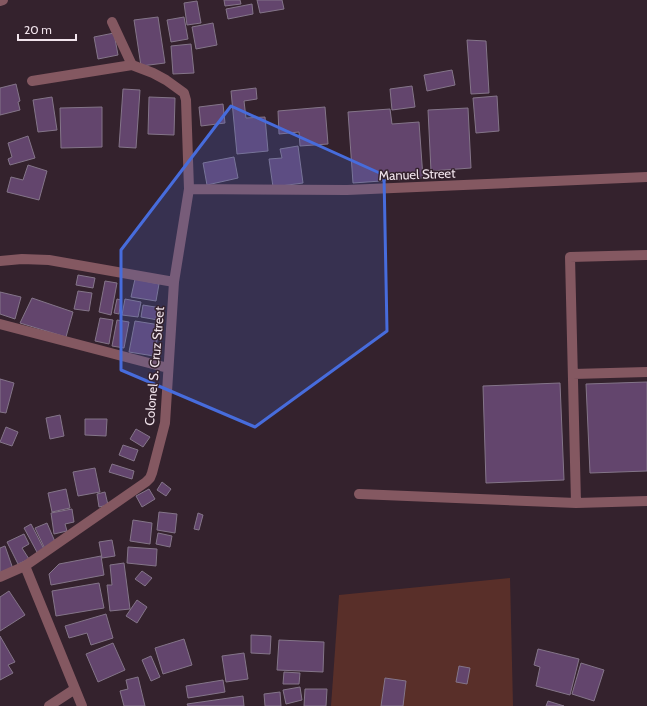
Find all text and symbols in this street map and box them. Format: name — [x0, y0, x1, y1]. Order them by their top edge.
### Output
scale bar — [18, 16, 76, 42]
text: 20 m — [24, 22, 52, 37]
street label: Manuel Street — [378, 165, 456, 183]
street label: Colonel S. Cruz Street — [141, 305, 167, 426]

